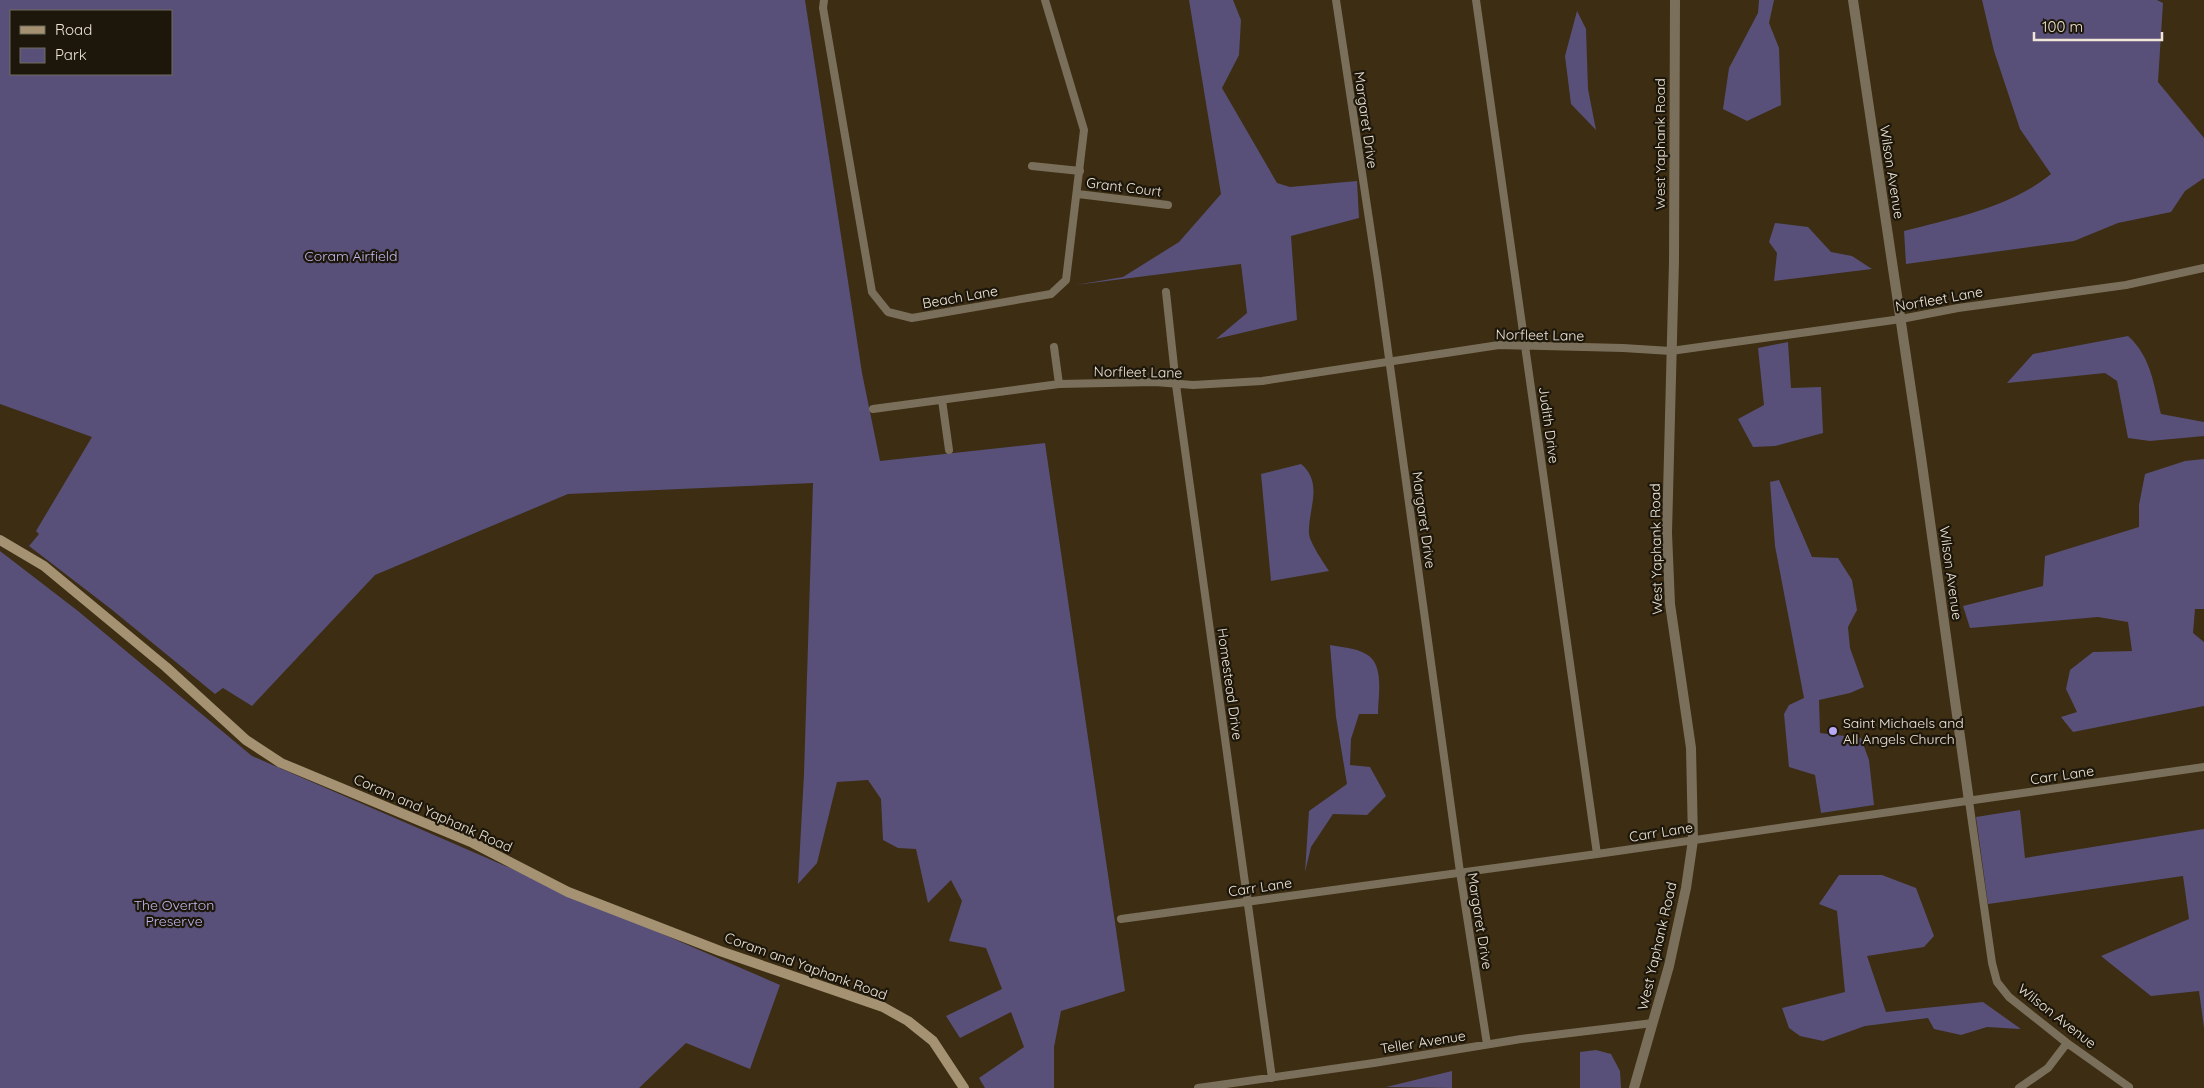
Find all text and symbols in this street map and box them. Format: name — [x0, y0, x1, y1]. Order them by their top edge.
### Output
legend — [10, 10, 172, 75]
scale bar — [2034, 10, 2162, 42]
text: 100 m — [2042, 17, 2083, 36]
text: Road — [55, 20, 92, 39]
text: Park — [55, 45, 87, 64]
street label: Margaret Drive — [1350, 70, 1382, 170]
street label: West Yaphank Road — [1651, 78, 1669, 210]
street label: Wilson Avenue — [1876, 124, 1908, 220]
street label: Grant Court — [1085, 173, 1163, 201]
park label: Coram Airfield — [305, 247, 397, 265]
street label: Beach Lane — [921, 281, 999, 313]
street label: Norfleet Lane — [1894, 282, 1984, 316]
street label: Norfleet Lane — [1496, 325, 1585, 345]
street label: Norfleet Lane — [1094, 362, 1183, 382]
street label: Judith Drive — [1535, 385, 1563, 465]
street label: Margaret Drive — [1408, 470, 1440, 570]
street label: West Yaphank Road — [1646, 483, 1666, 615]
street label: Wilson Avenue — [1936, 525, 1967, 621]
street label: Homestead Drive — [1213, 627, 1247, 741]
place label: Saint Michaels and All Angels Church — [1843, 714, 1964, 748]
marker: Saint Michaels and All Angels Church — [1827, 725, 1839, 737]
street label: Carr Lane — [2029, 762, 2095, 788]
street label: Coram and Yaphank Road — [351, 770, 515, 856]
street label: Carr Lane — [1628, 818, 1694, 846]
street label: Margaret Drive — [1463, 871, 1497, 971]
street label: Carr Lane — [1227, 874, 1293, 900]
street label: West Yaphank Road — [1633, 880, 1681, 1012]
park label: The Overton Preserve — [134, 896, 214, 930]
street label: Coram and Yaphank Road — [722, 928, 890, 1004]
street label: Wilson Avenue — [2014, 980, 2100, 1052]
street label: Teller Avenue — [1379, 1026, 1467, 1058]

